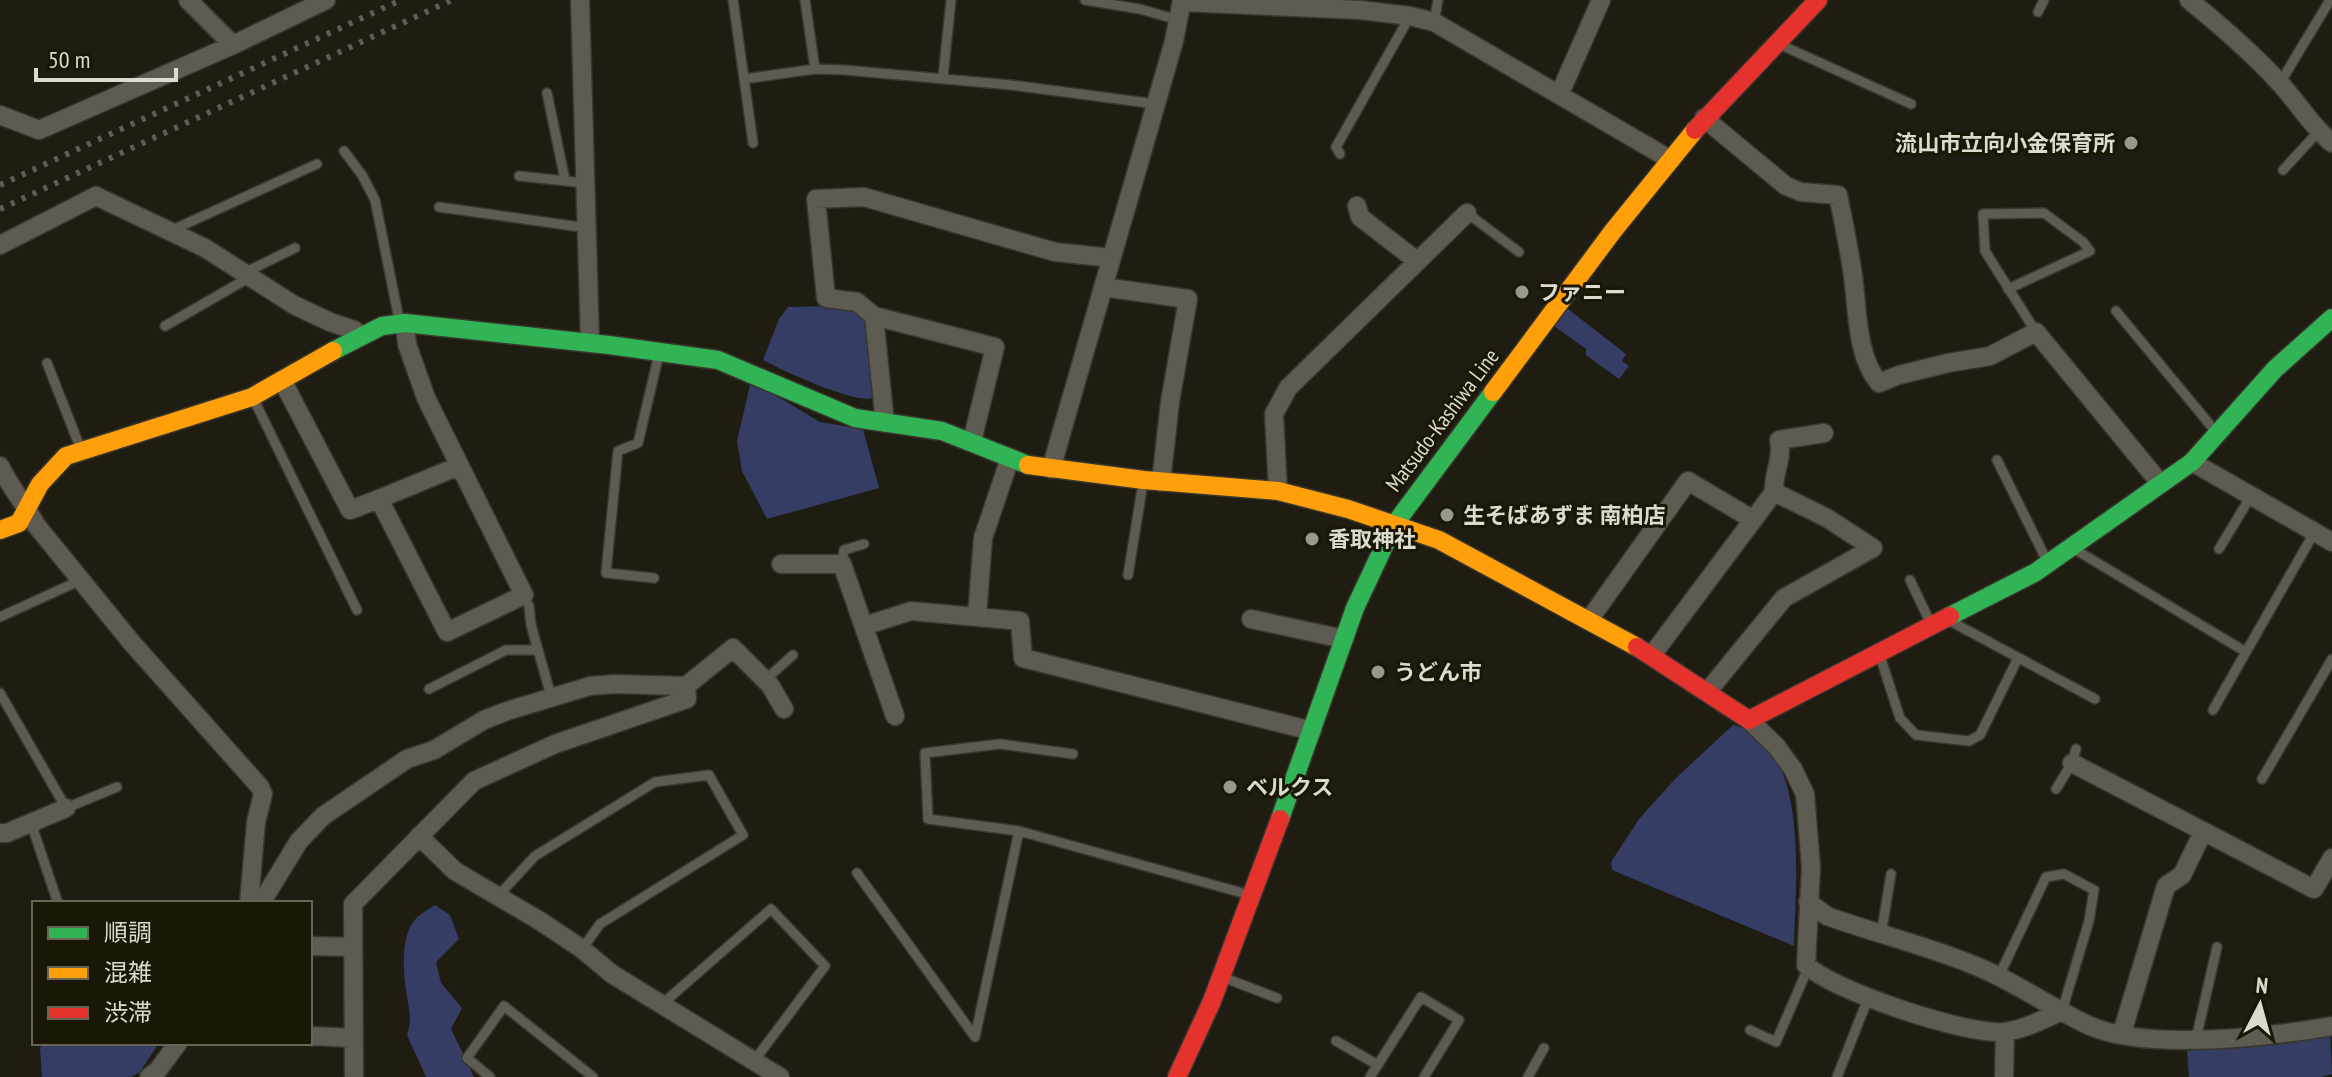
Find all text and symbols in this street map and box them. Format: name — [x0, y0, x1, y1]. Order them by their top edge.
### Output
scale bar — [36, 32, 176, 82]
text: 50 m — [48, 44, 90, 75]
place label: 流山市立向小金保育所 — [1895, 129, 2115, 157]
marker: 流山市立向小金保育所 — [2122, 134, 2140, 152]
place label: ファニー — [1538, 278, 1626, 306]
marker: ファニー — [1513, 283, 1531, 301]
street label: Matsudo-Kashiwa Line — [1379, 343, 1505, 497]
place label: 生そばあずま 南柏店 — [1463, 501, 1666, 529]
marker: 生そばあずま 南柏店 — [1438, 506, 1456, 524]
place label: 香取神社 — [1328, 525, 1416, 553]
marker: 香取神社 — [1303, 530, 1321, 548]
place label: うどん市 — [1394, 658, 1482, 686]
marker: うどん市 — [1369, 663, 1387, 681]
place label: ベルクス — [1246, 773, 1333, 801]
marker: ベルクス — [1221, 778, 1239, 796]
legend — [32, 901, 312, 1045]
text: 順調 — [104, 917, 152, 948]
text: 混雑 — [104, 957, 152, 988]
north arrow — [2220, 965, 2300, 1045]
text: N — [2255, 971, 2269, 1000]
text: 渋滞 — [104, 997, 152, 1028]

